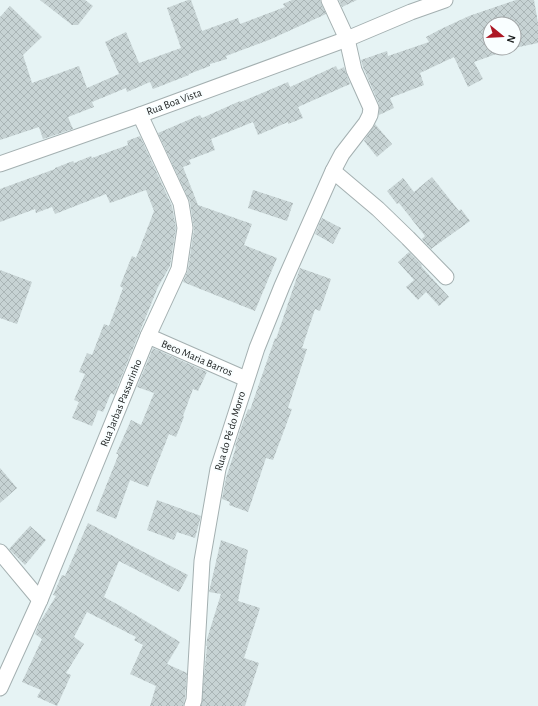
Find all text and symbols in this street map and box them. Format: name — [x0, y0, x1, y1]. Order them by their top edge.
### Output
north arrow — [482, 16, 522, 56]
text: N — [505, 34, 517, 44]
street label: Rua Boa Vista — [145, 87, 203, 117]
street label: Beco Maria Barros — [160, 338, 234, 378]
street label: Rua Jarbas Passarinho — [98, 358, 144, 448]
street label: Rua do Pé do Morro — [213, 390, 247, 472]

